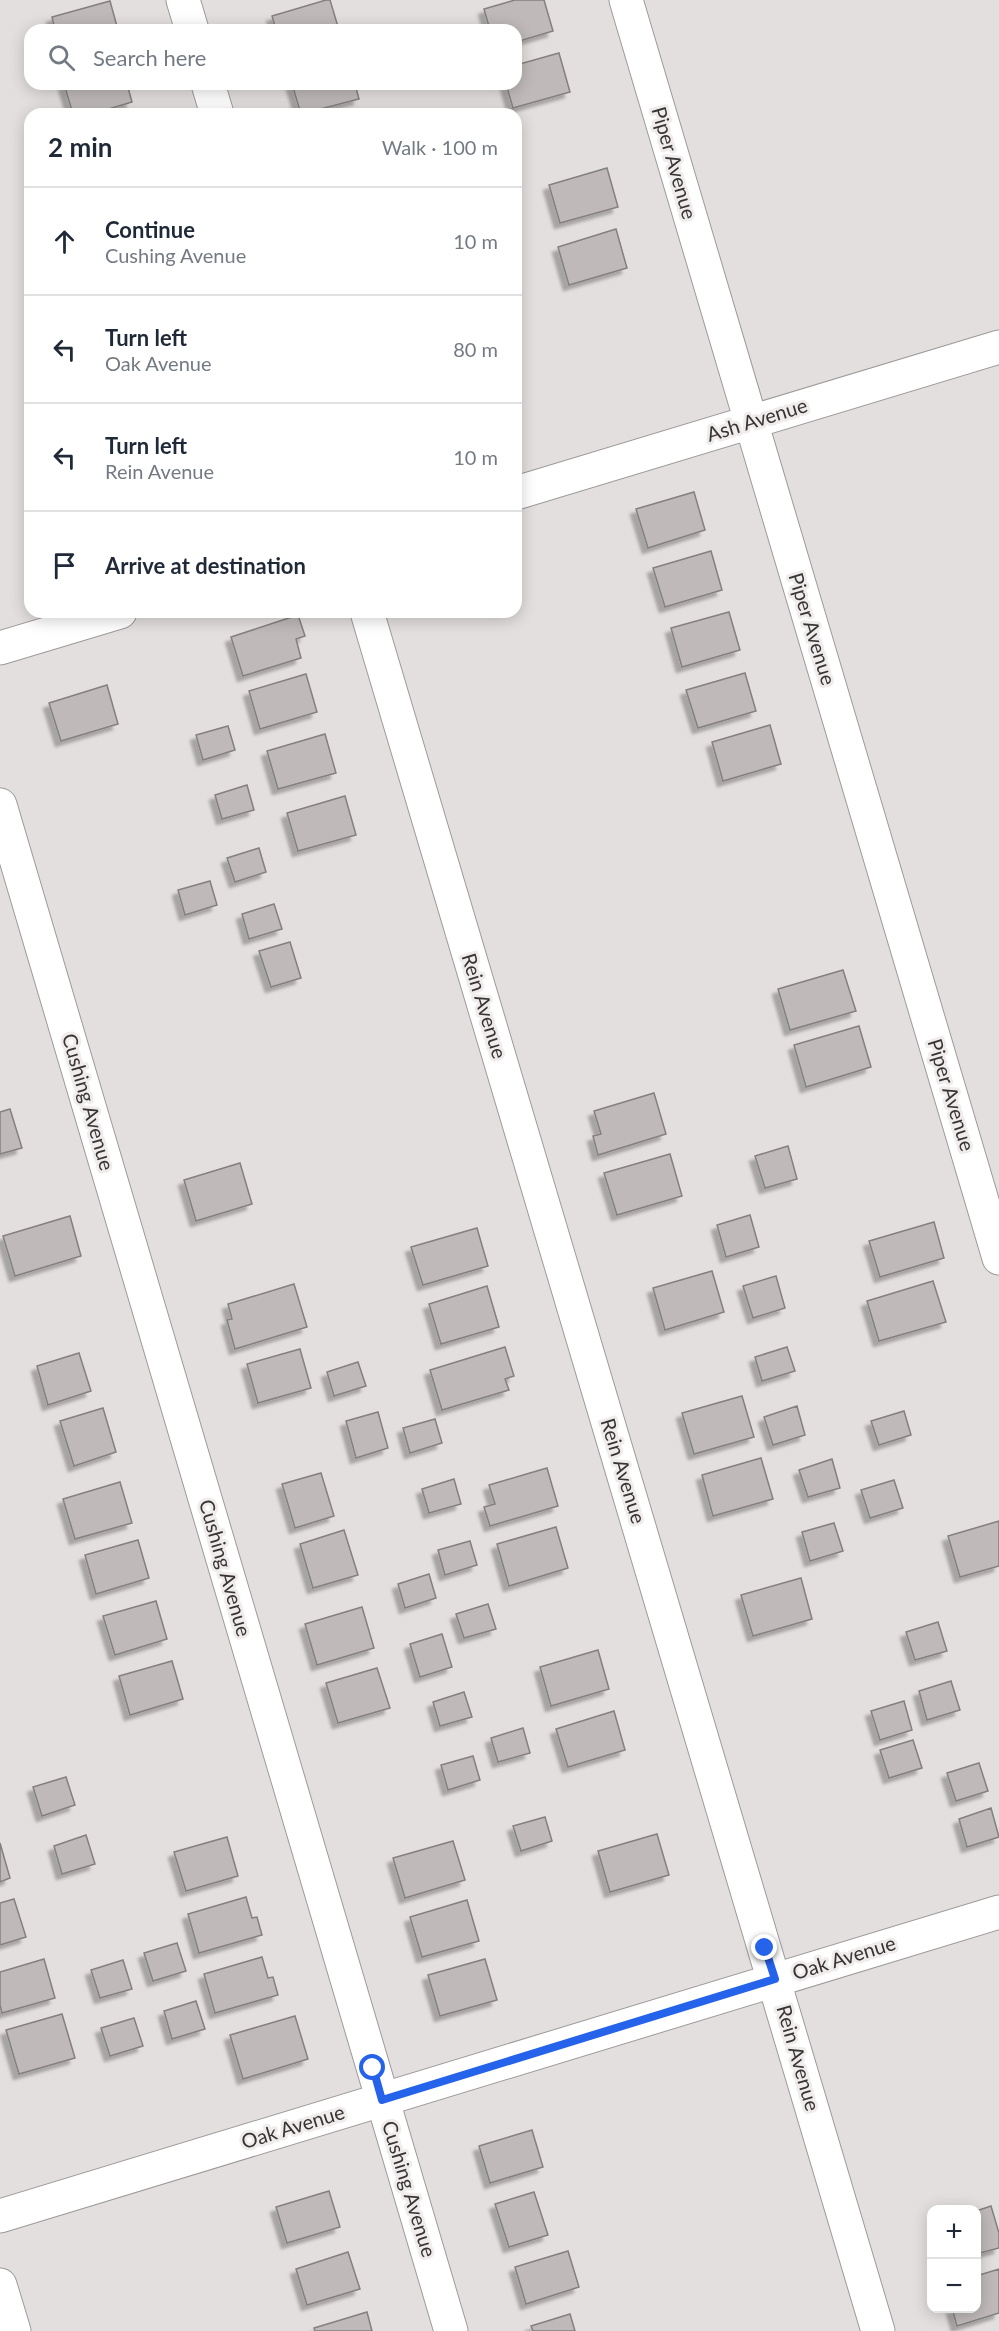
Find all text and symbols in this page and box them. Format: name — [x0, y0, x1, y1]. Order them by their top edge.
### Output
search box — [24, 24, 522, 90]
icon: search — [45, 41, 78, 74]
text: Search here — [93, 44, 206, 71]
street label: Piper Avenue — [647, 104, 702, 222]
text: 2 min — [48, 131, 112, 163]
text: Walk · 100 m — [382, 135, 498, 159]
text: Continue — [105, 216, 195, 243]
icon: ahead — [48, 225, 81, 258]
text: 10 m — [453, 229, 498, 253]
text: Cushing Avenue — [105, 243, 246, 267]
text: Turn left — [105, 324, 187, 351]
icon: left — [48, 333, 81, 366]
text: 80 m — [453, 337, 498, 361]
text: Oak Avenue — [105, 351, 212, 375]
street label: Ash Avenue — [703, 392, 810, 446]
text: Turn left — [105, 432, 187, 459]
icon: left — [48, 441, 81, 474]
text: 10 m — [453, 445, 498, 469]
text: Rein Avenue — [105, 459, 214, 483]
icon: arrive — [48, 549, 81, 582]
text: Arrive at destination — [105, 552, 306, 579]
street label: Piper Avenue — [785, 570, 841, 688]
street label: Rein Avenue — [458, 950, 512, 1061]
street label: Cushing Avenue — [58, 1031, 120, 1173]
street label: Piper Avenue — [924, 1036, 980, 1154]
street label: Rein Avenue — [597, 1415, 651, 1526]
street label: Cushing Avenue — [195, 1497, 257, 1639]
street label: Oak Avenue — [789, 1930, 898, 1984]
route end — [751, 1934, 777, 1960]
street label: Rein Avenue — [772, 2002, 826, 2113]
route start — [359, 2054, 385, 2080]
street label: Oak Avenue — [238, 2099, 347, 2153]
street label: Cushing Avenue — [378, 2118, 442, 2260]
map controls — [927, 2205, 981, 2313]
button: + — [927, 2205, 981, 2259]
button: − — [927, 2259, 981, 2313]

